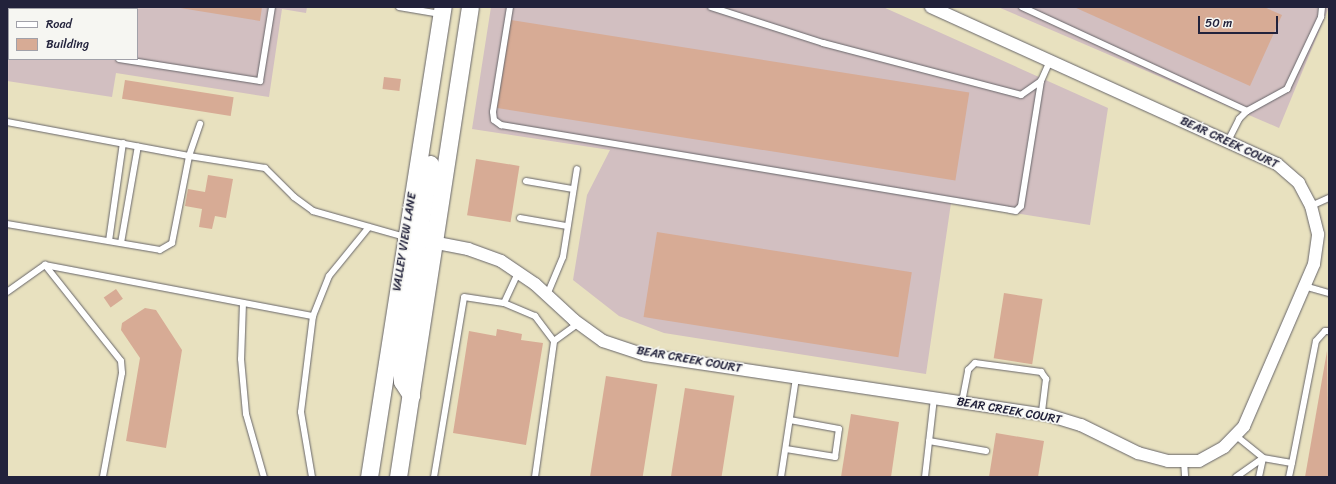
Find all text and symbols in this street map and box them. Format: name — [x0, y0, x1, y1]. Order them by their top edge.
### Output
legend — [8, 8, 138, 60]
scale bar — [1200, 8, 1280, 34]
text: 50 m — [1205, 12, 1232, 34]
text: Road — [46, 13, 72, 35]
text: Building — [46, 33, 89, 55]
street label: BEAR CREEK COURT — [1178, 114, 1280, 172]
street label: VALLEY VIEW LANE — [390, 191, 420, 293]
street label: BEAR CREEK COURT — [635, 344, 743, 376]
street label: BEAR CREEK COURT — [955, 395, 1063, 427]

